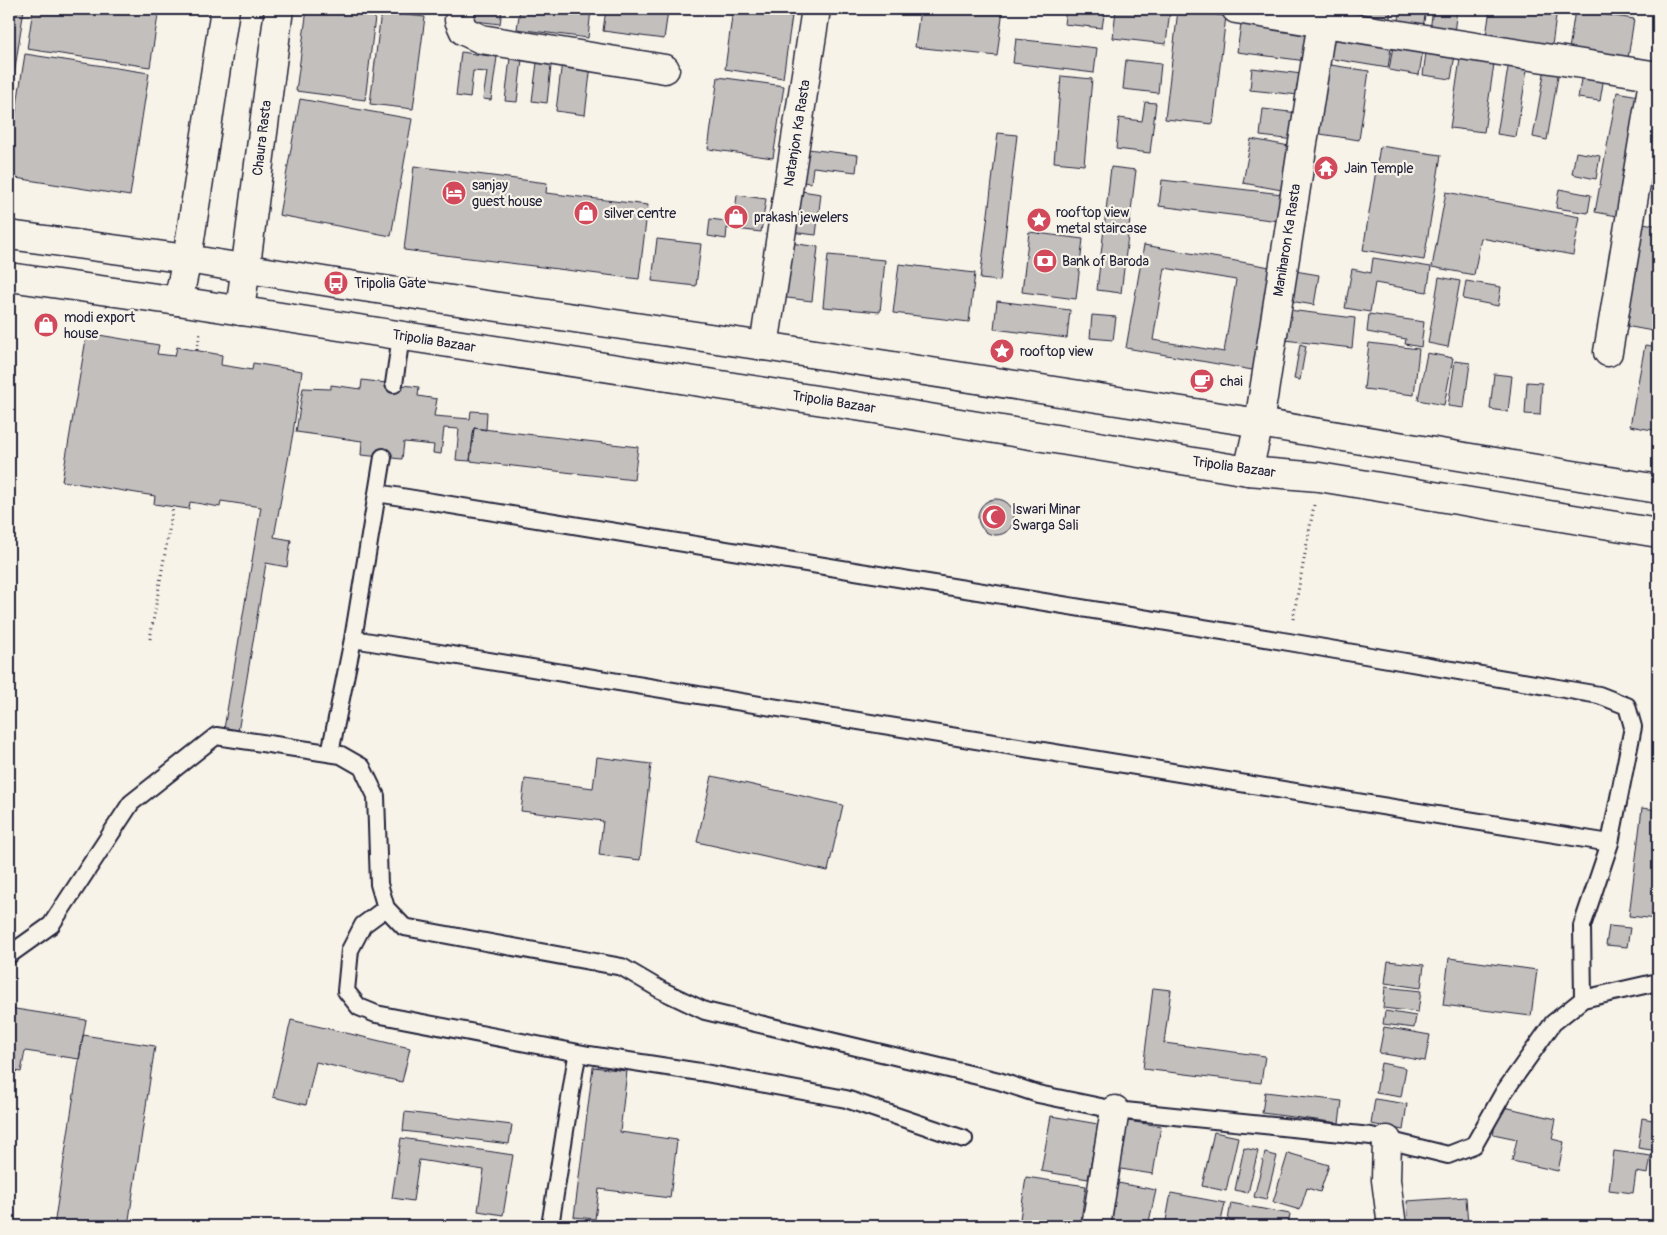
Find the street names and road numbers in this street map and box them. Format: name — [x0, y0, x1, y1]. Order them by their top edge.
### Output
street label: Natanjon Ka Rasta — [780, 78, 814, 188]
street label: Chaura Rasta — [249, 99, 275, 177]
street label: Maniharon Ka Rasta — [1270, 182, 1304, 298]
street label: Tripolia Bazaar — [391, 326, 477, 356]
street label: Tripolia Bazaar — [791, 387, 877, 417]
street label: Tripolia Bazaar — [1191, 453, 1277, 481]

